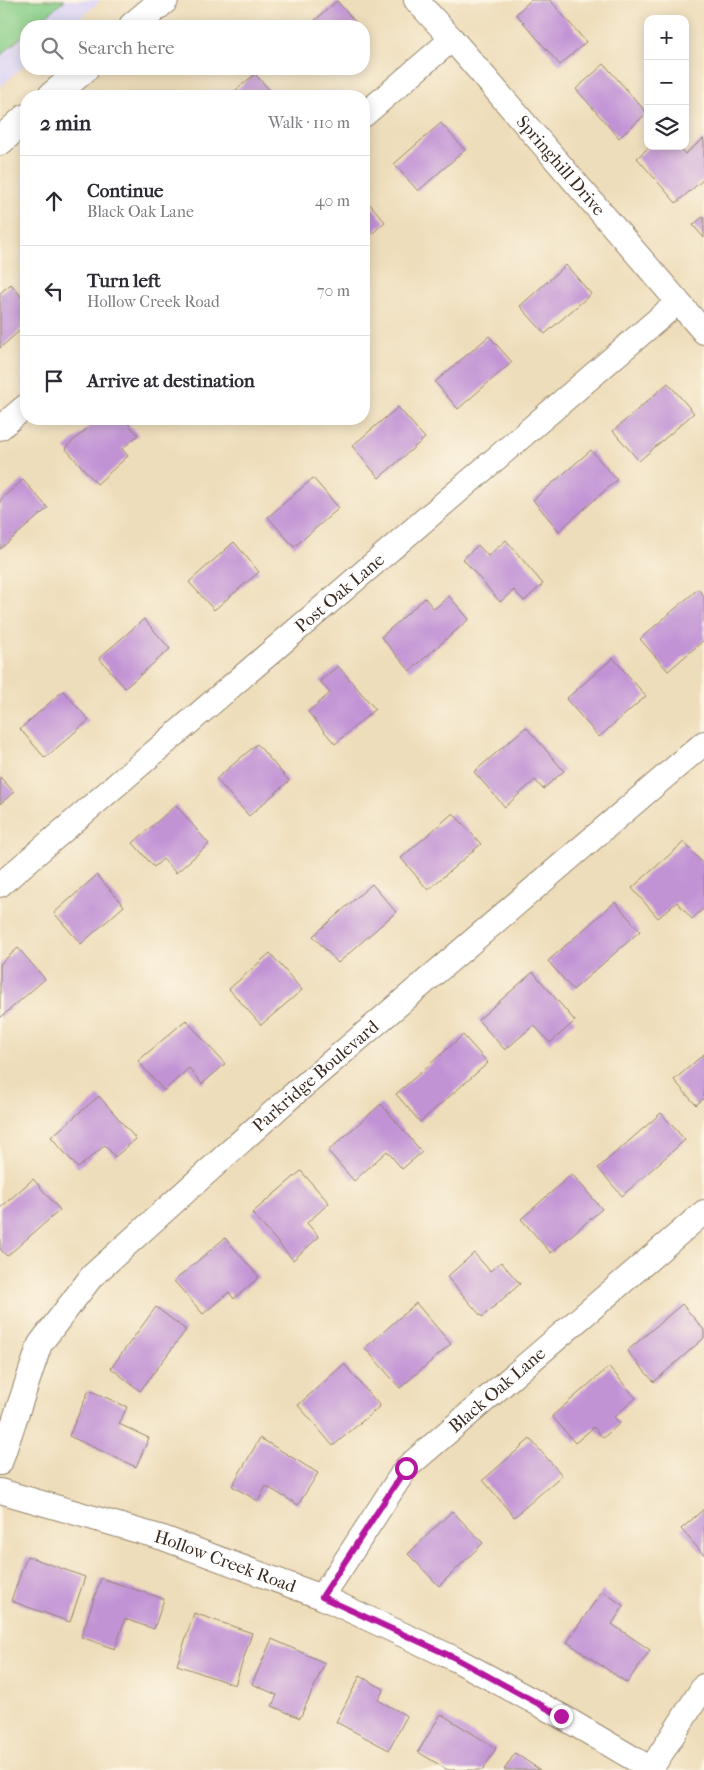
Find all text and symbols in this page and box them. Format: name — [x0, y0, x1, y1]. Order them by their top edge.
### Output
map controls — [644, 15, 689, 150]
button: + — [644, 15, 689, 60]
search box — [20, 20, 370, 75]
icon: search — [38, 34, 66, 62]
text: Search here — [78, 37, 174, 59]
button: − — [644, 60, 689, 105]
button: layers — [644, 105, 689, 150]
text: 2 min — [40, 111, 91, 135]
street label: Springhill Drive — [512, 112, 609, 220]
text: Walk · 110 m — [268, 113, 350, 132]
text: Continue — [87, 180, 163, 202]
icon: ahead — [40, 187, 68, 215]
text: 40 m — [315, 191, 350, 210]
text: Black Oak Lane — [87, 202, 194, 221]
text: Turn left — [87, 270, 161, 292]
icon: left — [40, 277, 68, 305]
text: 70 m — [317, 281, 350, 300]
text: Hollow Creek Road — [87, 292, 220, 311]
icon: arrive — [40, 367, 68, 395]
text: Arrive at destination — [87, 370, 255, 392]
street label: Post Oak Lane — [291, 549, 389, 637]
street label: Parkridge Boulevard — [249, 1016, 383, 1137]
street label: Black Oak Lane — [445, 1343, 550, 1437]
route start — [395, 1457, 418, 1480]
street label: Hollow Creek Road — [152, 1526, 299, 1597]
route end — [550, 1705, 573, 1728]

